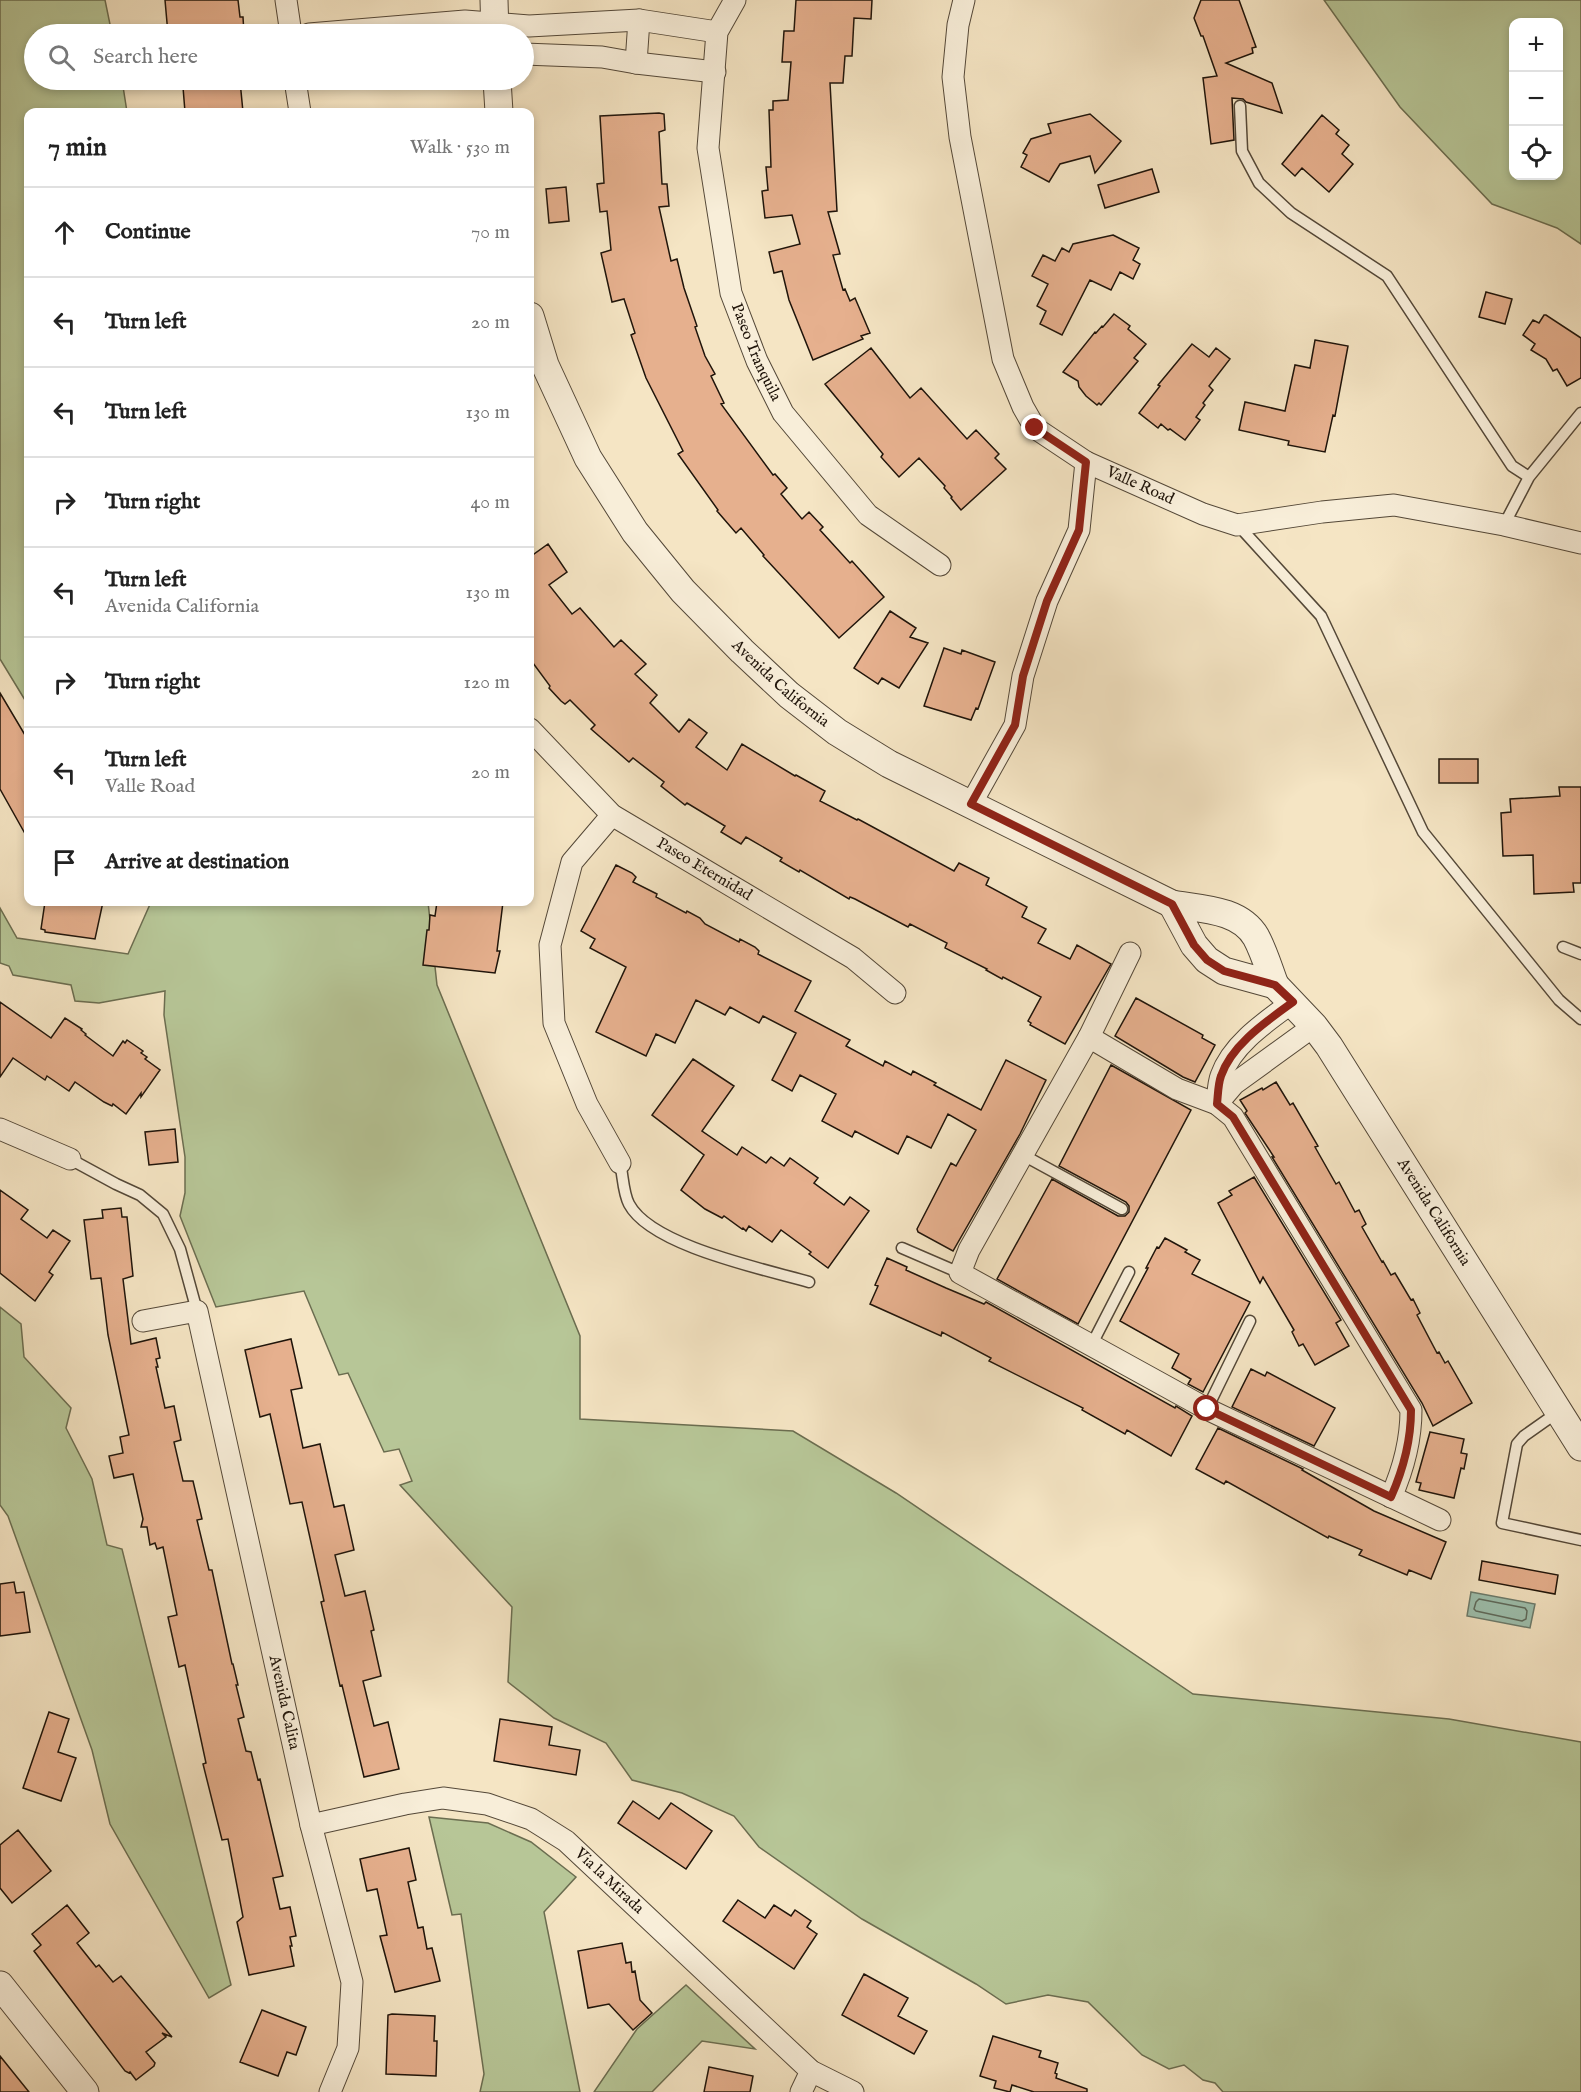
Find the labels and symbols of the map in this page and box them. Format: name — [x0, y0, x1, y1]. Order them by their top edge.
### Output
street label: Paseo Tranquila — [726, 300, 786, 405]
route end — [1021, 414, 1047, 440]
street label: Valle Road — [1102, 462, 1177, 510]
street label: Avenida California — [726, 635, 833, 732]
street label: Paseo Eternidad — [653, 834, 756, 906]
street label: Avenida California — [1392, 1154, 1475, 1270]
route start — [1193, 1395, 1219, 1421]
street label: Avenida Calita — [263, 1653, 304, 1752]
street label: Via la Mirada — [570, 1843, 648, 1919]

